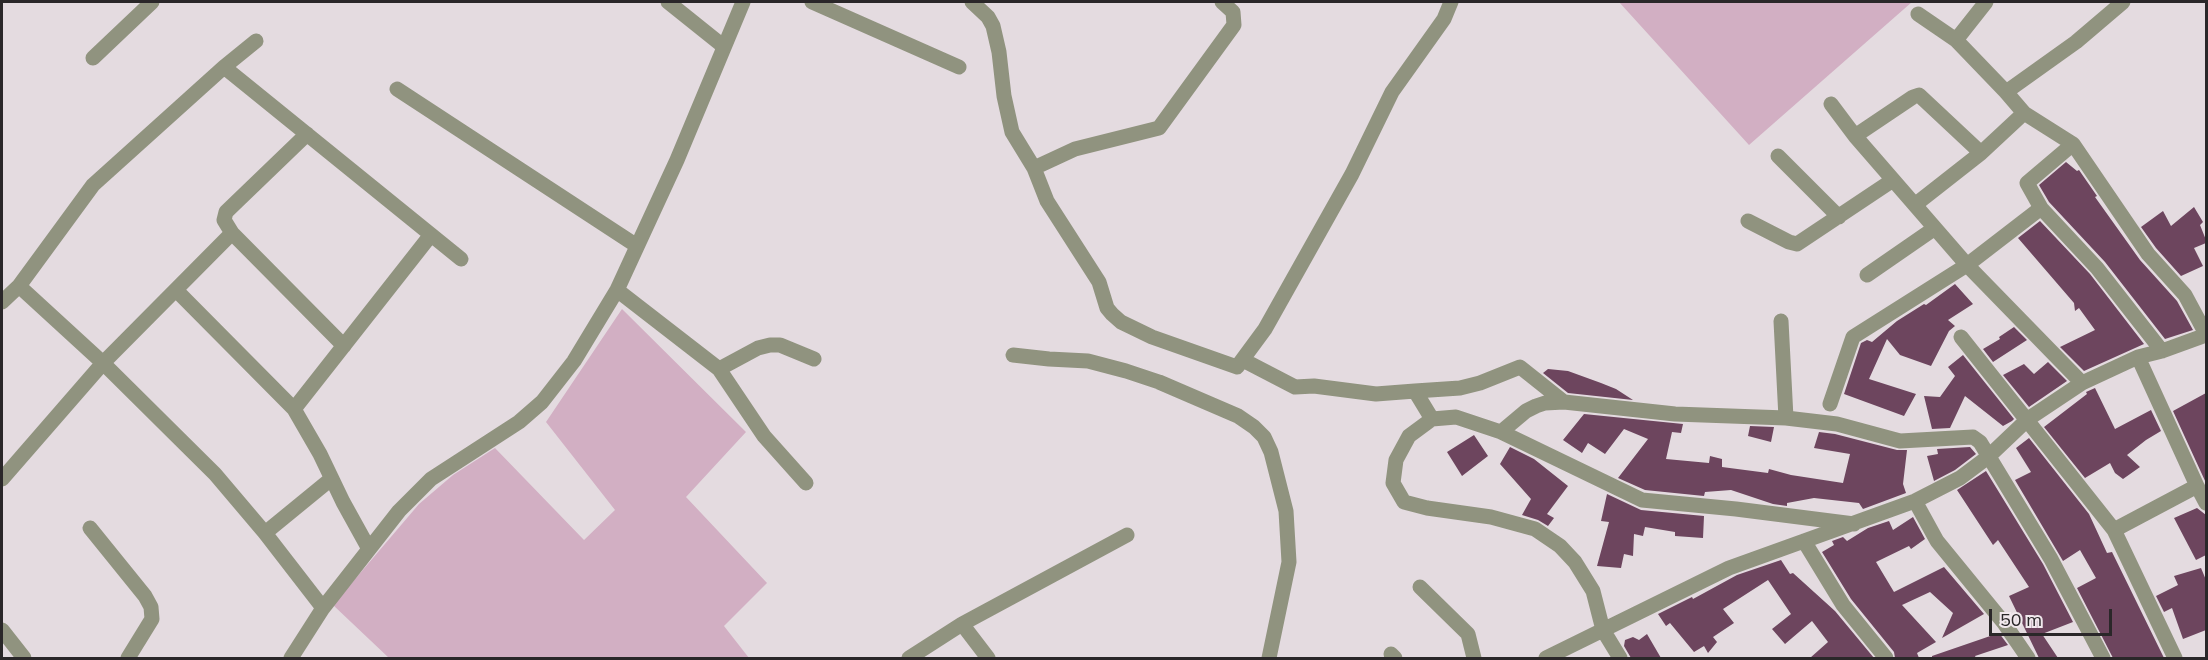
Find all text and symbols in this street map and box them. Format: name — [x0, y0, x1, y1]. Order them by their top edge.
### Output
scale bar — [1992, 597, 2115, 635]
text: 50 m — [2000, 608, 2042, 631]

